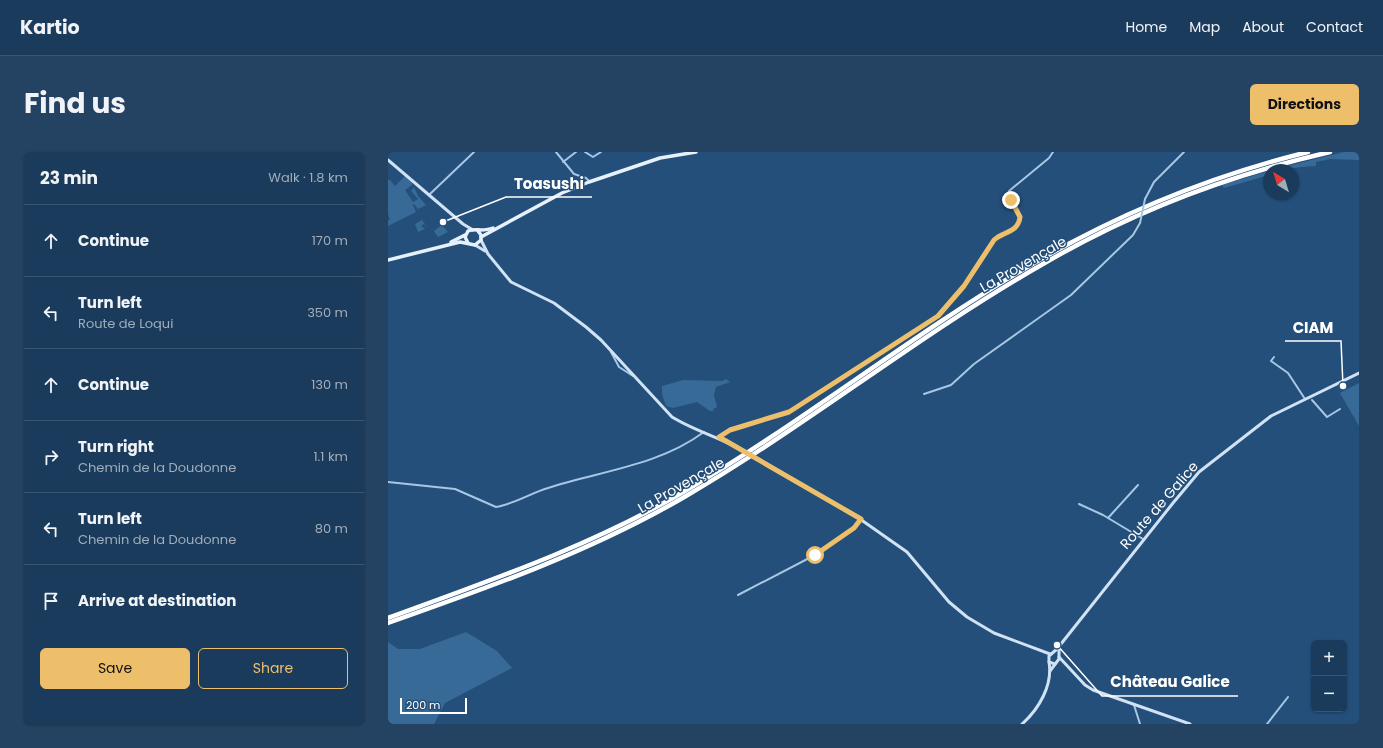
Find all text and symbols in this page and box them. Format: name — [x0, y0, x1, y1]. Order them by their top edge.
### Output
text: Kartio — [20, 14, 80, 41]
text: Home — [1125, 17, 1167, 37]
text: Map — [1189, 17, 1220, 37]
text: About — [1242, 17, 1284, 37]
text: Contact — [1306, 17, 1363, 37]
text: Find us — [24, 84, 126, 123]
button: Directions — [1250, 84, 1359, 125]
north arrow — [1263, 164, 1299, 200]
text: 23 min — [40, 166, 98, 190]
text: Walk · 1.8 km — [268, 168, 348, 187]
callout: Toasushi — [506, 170, 592, 197]
text: Toasushi — [514, 173, 584, 194]
route end — [1002, 191, 1020, 209]
icon: ahead — [40, 230, 62, 252]
text: Continue — [78, 230, 149, 251]
text: 170 m — [312, 231, 348, 250]
street label: La Provençale — [976, 231, 1070, 297]
text: Turn left — [78, 292, 142, 313]
icon: left — [40, 302, 62, 324]
text: 350 m — [307, 303, 348, 322]
text: Route de Loqui — [78, 314, 173, 333]
callout: CIAM — [1285, 314, 1341, 341]
text: CIAM — [1293, 317, 1333, 338]
icon: ahead — [40, 374, 62, 396]
text: Continue — [78, 374, 149, 395]
text: 130 m — [311, 375, 348, 394]
text: Turn right — [78, 436, 154, 457]
icon: right — [40, 446, 62, 468]
text: 1.1 km — [313, 447, 348, 466]
street label: La Provençale — [634, 452, 728, 518]
street label: Route de Galice — [1115, 457, 1203, 553]
text: Chemin de la Doudonne — [78, 458, 236, 477]
text: Turn left — [78, 508, 142, 529]
icon: left — [40, 518, 62, 540]
text: 80 m — [315, 519, 348, 538]
text: Chemin de la Doudonne — [78, 530, 236, 549]
route start — [806, 546, 824, 564]
icon: arrive — [40, 590, 62, 612]
text: Arrive at destination — [78, 590, 236, 611]
map controls — [1311, 640, 1347, 712]
button: + — [1311, 640, 1347, 676]
button: Save — [40, 648, 190, 689]
button: Share — [198, 648, 348, 689]
callout: Château Galice — [1102, 669, 1238, 696]
text: Château Galice — [1110, 671, 1230, 692]
button: − — [1311, 676, 1347, 712]
scale bar — [400, 696, 467, 715]
text: 200 m — [406, 697, 440, 713]

